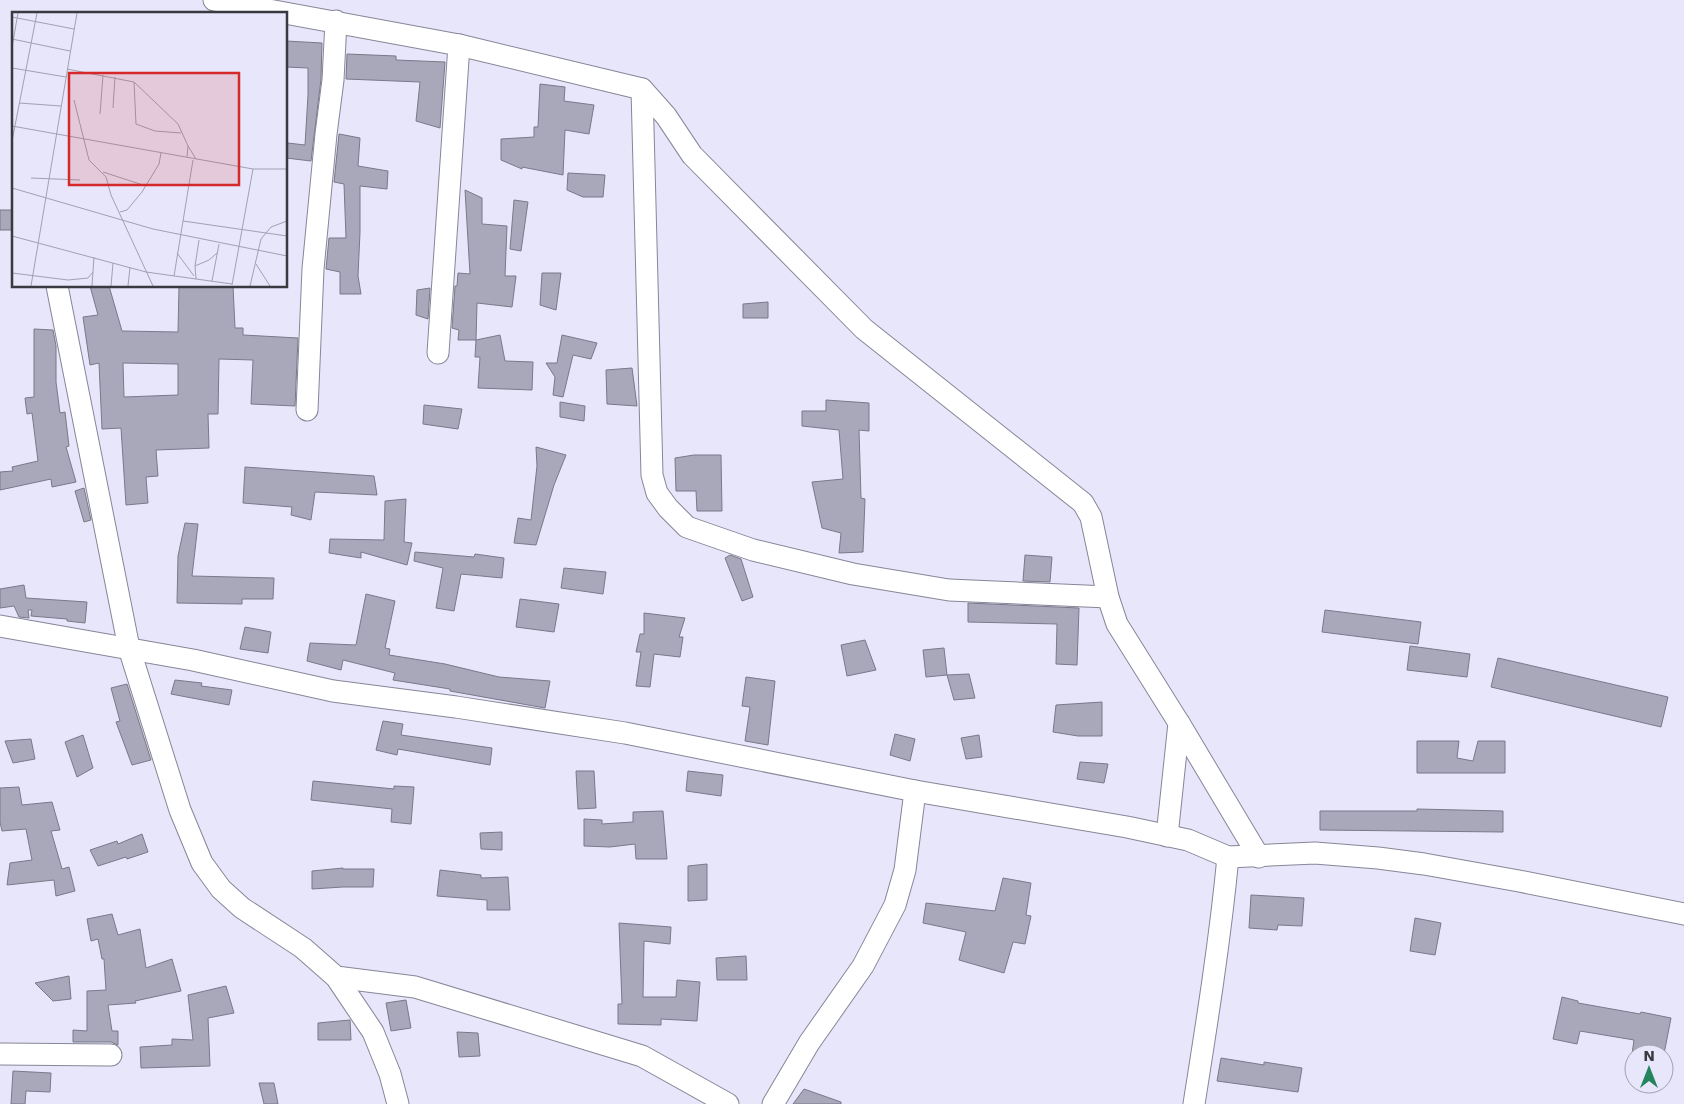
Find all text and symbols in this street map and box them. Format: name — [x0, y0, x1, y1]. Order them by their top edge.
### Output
inset map — [12, 12, 288, 288]
north arrow — [1624, 1044, 1674, 1094]
text: N — [1643, 1048, 1655, 1064]

